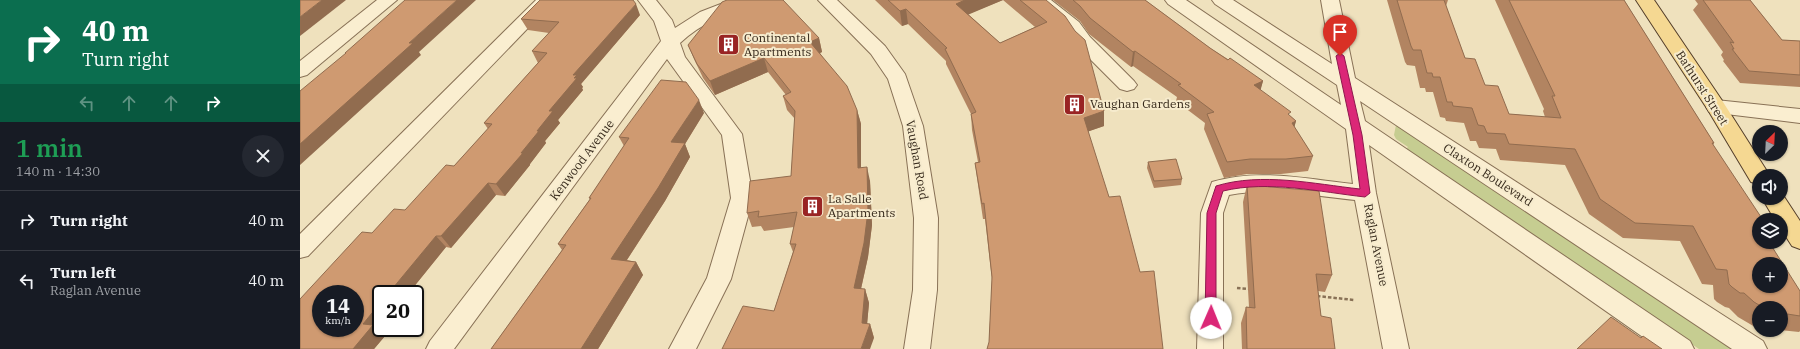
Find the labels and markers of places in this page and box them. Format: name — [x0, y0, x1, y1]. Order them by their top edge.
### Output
pin — [1323, 15, 1357, 56]
place label: Continental Apartments — [744, 30, 812, 59]
building icon: Continental Apartments — [715, 32, 741, 58]
building icon: Vaughan Gardens — [1062, 91, 1088, 117]
place label: Vaughan Gardens — [1090, 96, 1190, 111]
place label: La Salle Apartments — [828, 191, 896, 220]
building icon: La Salle Apartments — [800, 193, 826, 219]

